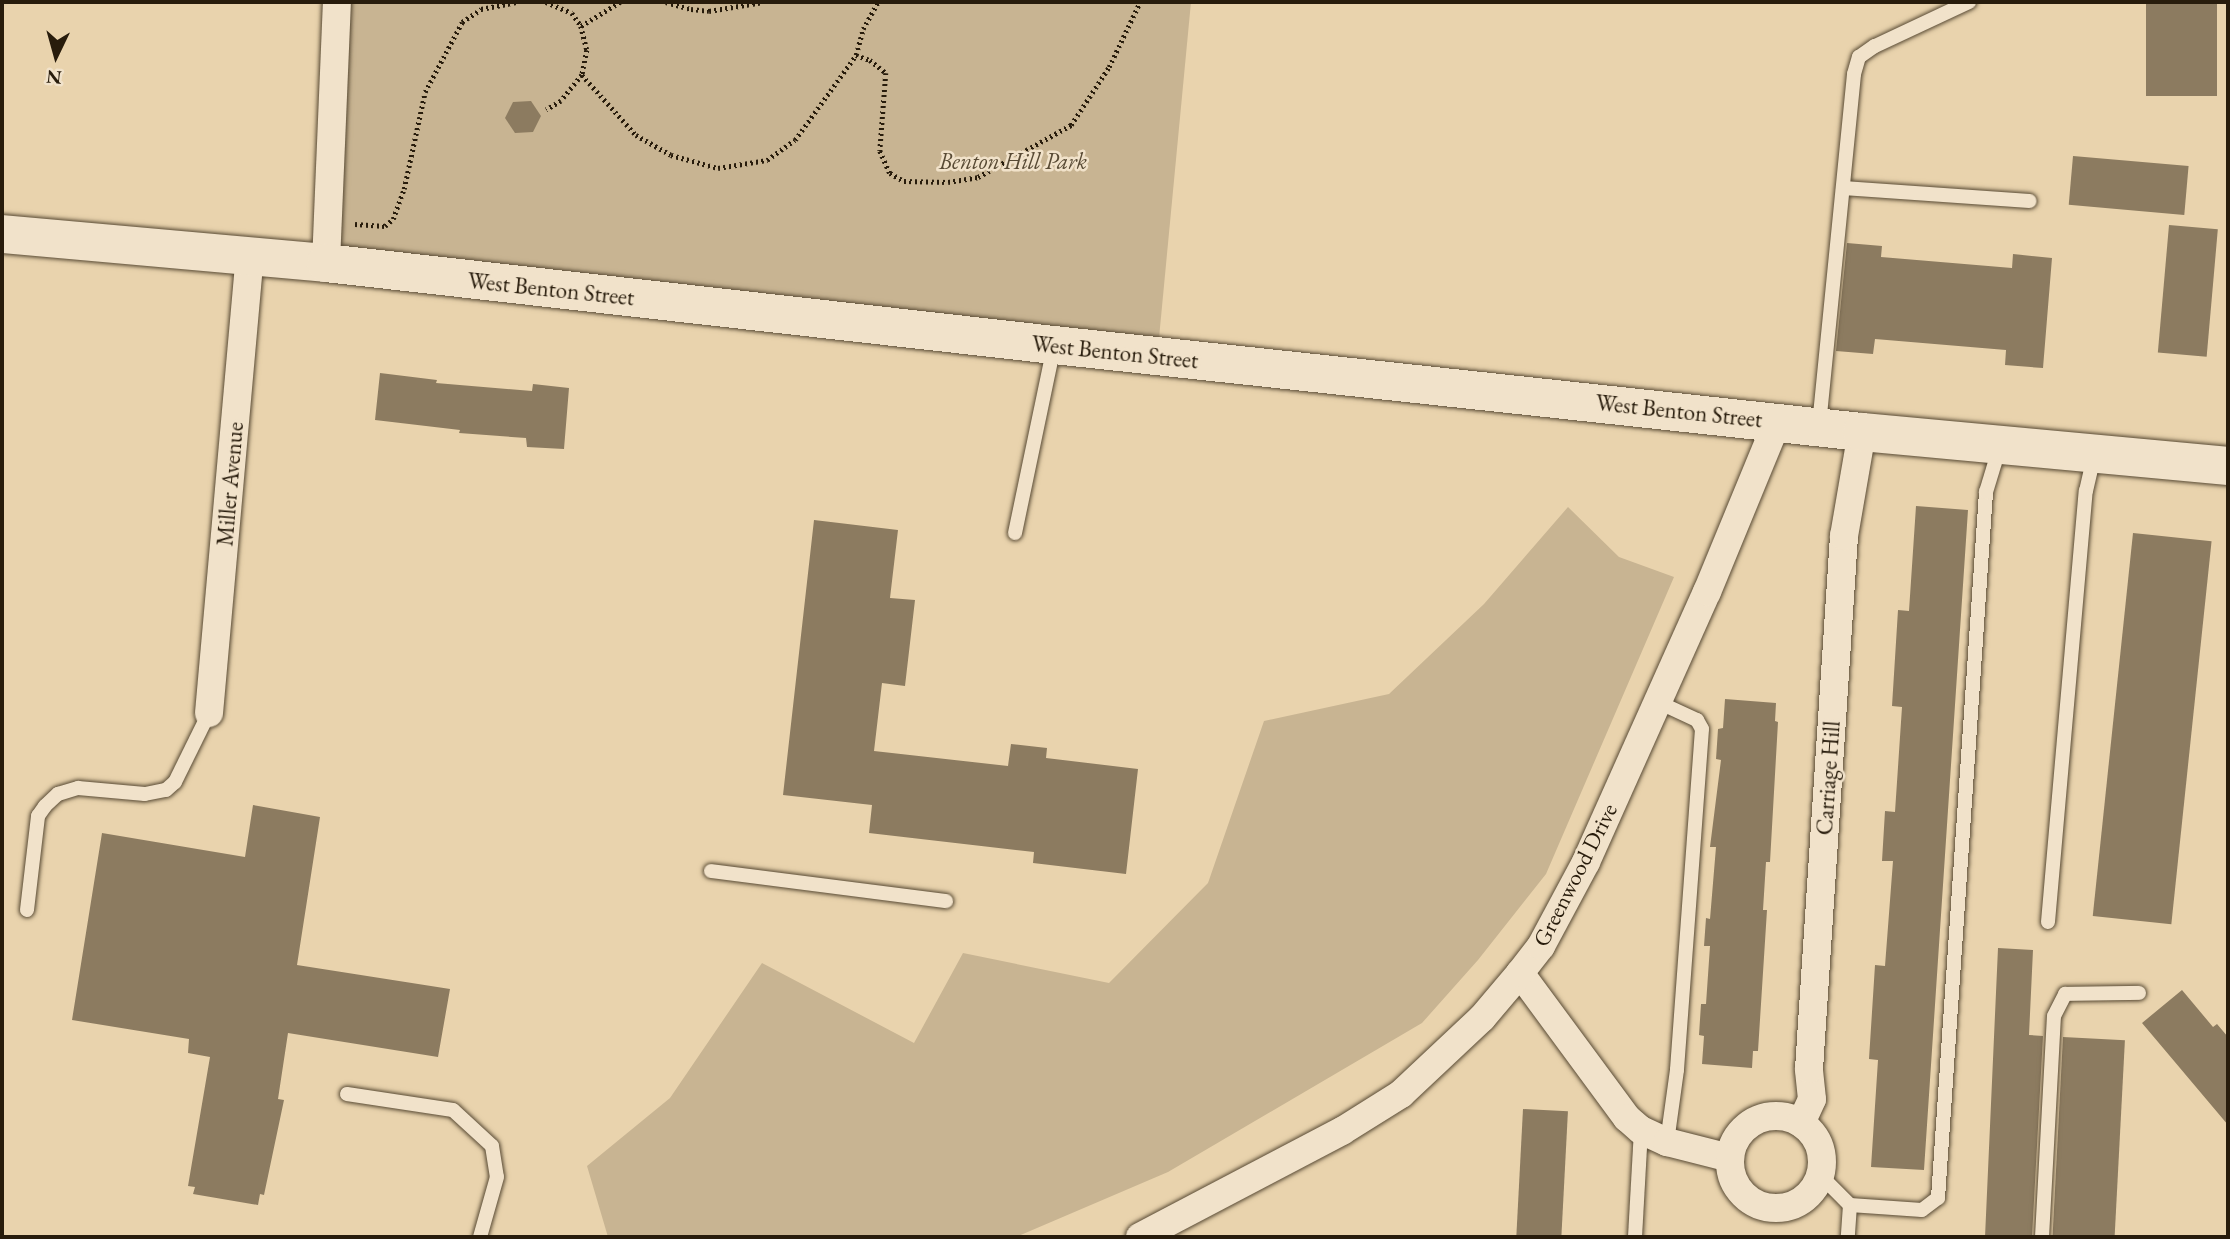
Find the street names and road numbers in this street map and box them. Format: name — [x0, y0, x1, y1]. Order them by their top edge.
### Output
street label: West Benton Street — [466, 267, 636, 311]
street label: West Benton Street — [1030, 330, 1200, 374]
street label: West Benton Street — [1594, 389, 1764, 433]
street label: Miller Avenue — [211, 421, 249, 547]
street label: Carriage Hill — [1810, 720, 1846, 836]
street label: Greenwood Drive — [1527, 799, 1623, 951]

